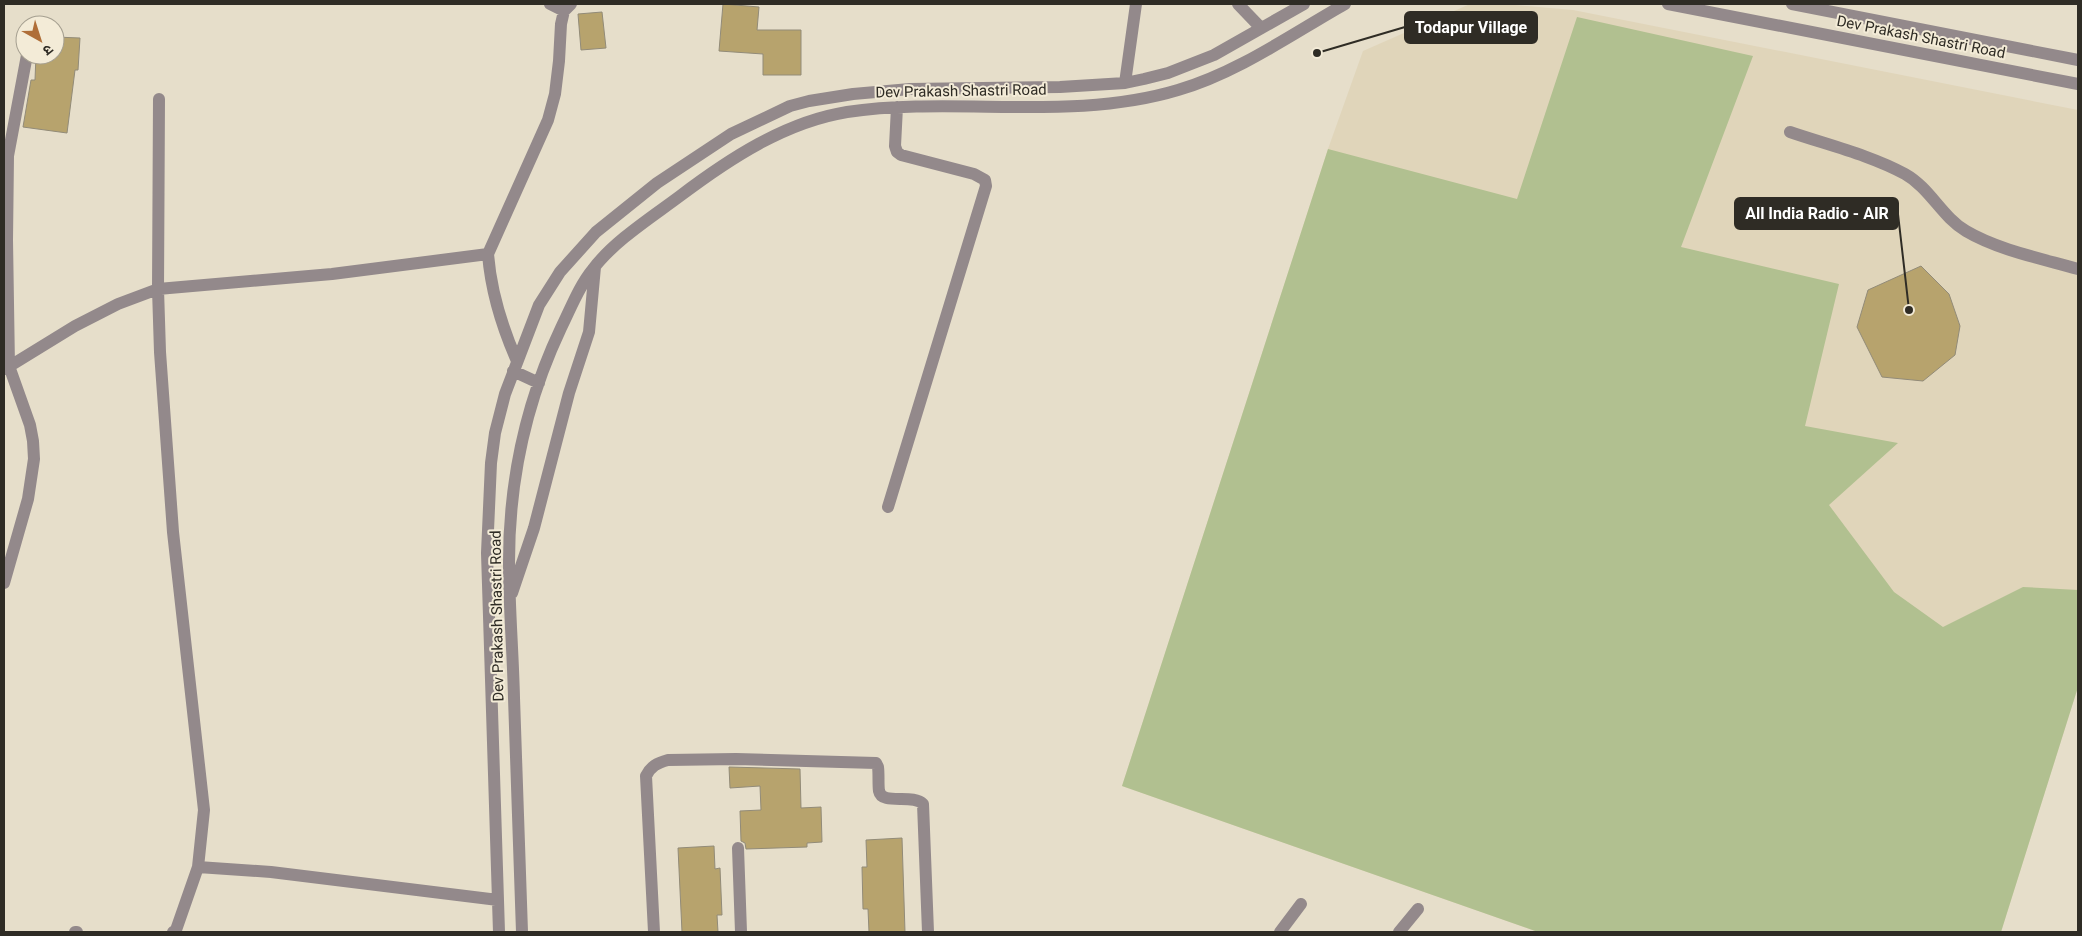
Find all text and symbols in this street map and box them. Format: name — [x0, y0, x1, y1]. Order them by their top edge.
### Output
callout: Todapur Village — [1405, 12, 1537, 43]
street label: Dev Prakash Shastri Road — [1835, 12, 2007, 62]
north arrow — [15, 15, 65, 65]
text: Todapur Village — [1415, 18, 1528, 37]
text: उ — [39, 41, 56, 59]
street label: Dev Prakash Shastri Road — [875, 81, 1047, 101]
callout: All India Radio - AIR — [1735, 198, 1898, 229]
text: All India Radio - AIR — [1745, 204, 1889, 223]
street label: Dev Prakash Shastri Road — [487, 530, 507, 702]

